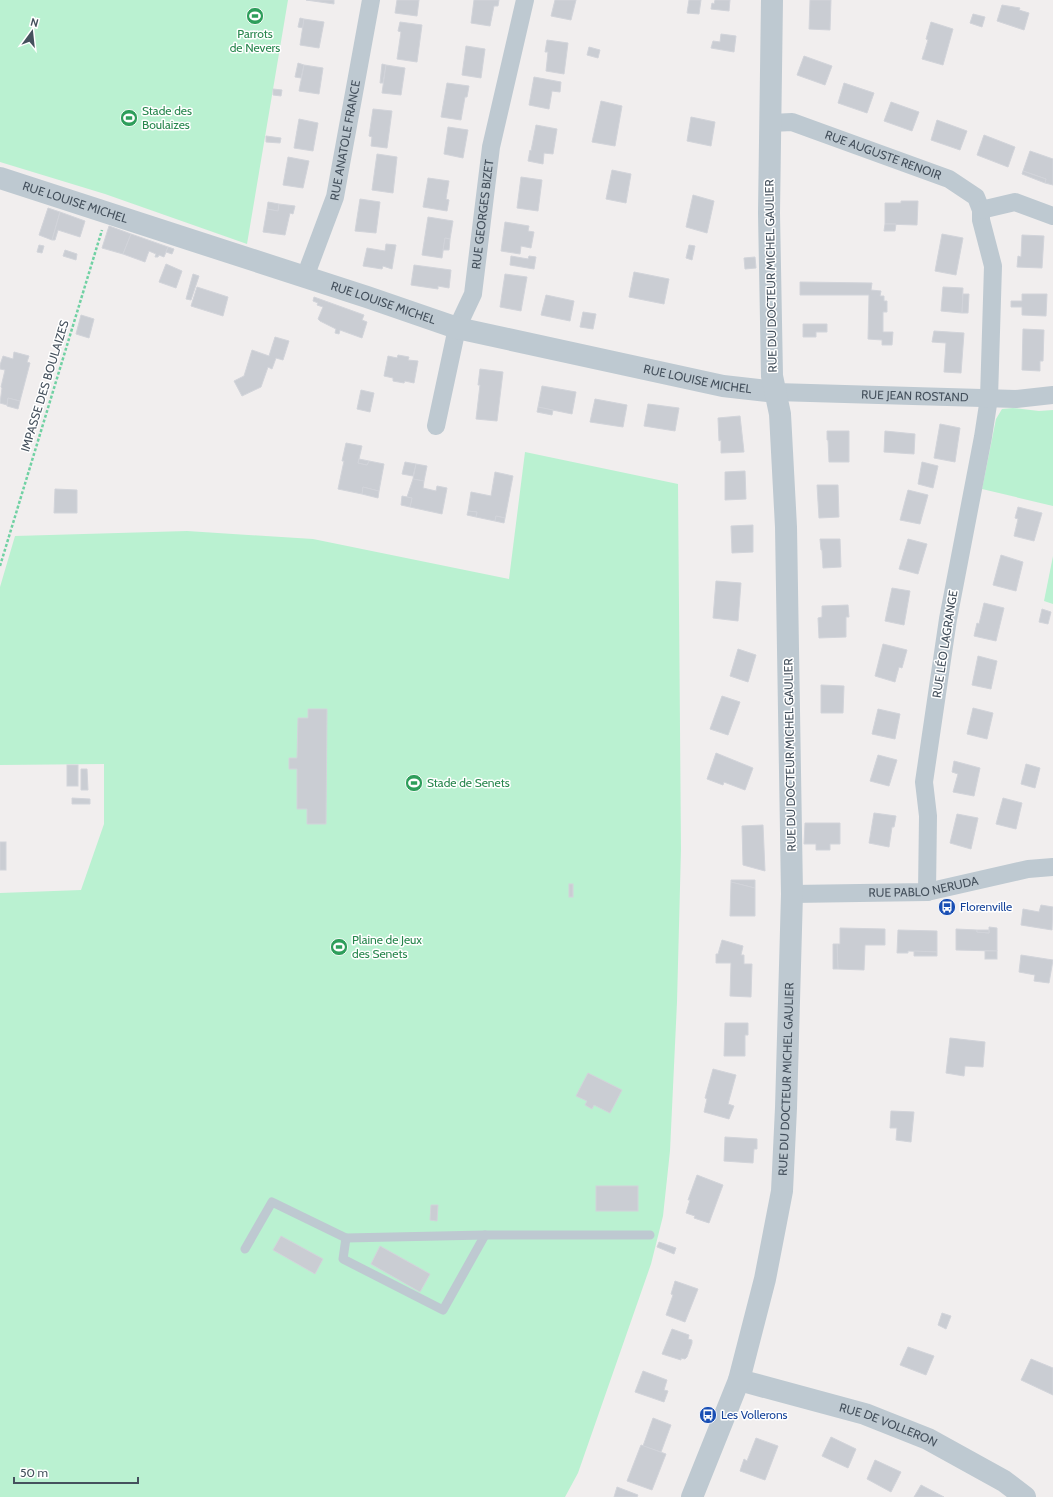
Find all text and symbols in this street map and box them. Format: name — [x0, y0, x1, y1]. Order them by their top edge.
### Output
sports icon: Parrots de Nevers — [245, 6, 265, 26]
north arrow — [12, 12, 52, 52]
text: N — [29, 15, 40, 30]
place label: Parrots de Nevers — [230, 26, 280, 55]
street label: RUE ANATOLE FRANCE — [327, 79, 363, 202]
place label: Stade des Boulaizes — [142, 103, 192, 132]
sports icon: Stade des Boulaizes — [119, 108, 139, 128]
street label: RUE AUGUSTE RENOIR — [823, 127, 944, 183]
street label: RUE GEORGES BIZET — [468, 158, 496, 270]
street label: RUE LOUISE MICHEL — [21, 178, 130, 226]
street label: RUE DU DOCTEUR MICHEL GAULIER — [761, 178, 780, 373]
street label: RUE LOUISE MICHEL — [329, 278, 438, 327]
street label: IMPASSE DES BOULAIZES — [17, 318, 72, 453]
street label: RUE LOUISE MICHEL — [642, 361, 752, 396]
street label: RUE JEAN ROSTAND — [861, 386, 969, 405]
street label: RUE LÉO LAGRANGE — [929, 589, 960, 699]
street label: RUE DU DOCTEUR MICHEL GAULIER — [780, 657, 799, 852]
sports icon: Stade de Senets — [404, 773, 424, 793]
place label: Stade de Senets — [427, 775, 510, 790]
street label: RUE PABLO NERUDA — [868, 872, 980, 900]
bus stop icon: Florenville — [937, 897, 957, 917]
place label: Florenville — [960, 899, 1012, 914]
place label: Plaine de Jeux des Senets — [352, 932, 422, 961]
sports icon: Plaine de Jeux des Senets — [329, 937, 349, 957]
street label: RUE DU DOCTEUR MICHEL GAULIER — [775, 981, 797, 1176]
street label: RUE DE VOLLERON — [838, 1399, 940, 1450]
bus stop icon: Les Vollerons — [698, 1405, 718, 1425]
place label: Les Vollerons — [721, 1407, 788, 1422]
scale bar — [14, 1459, 138, 1485]
text: 50 m — [20, 1465, 48, 1480]

